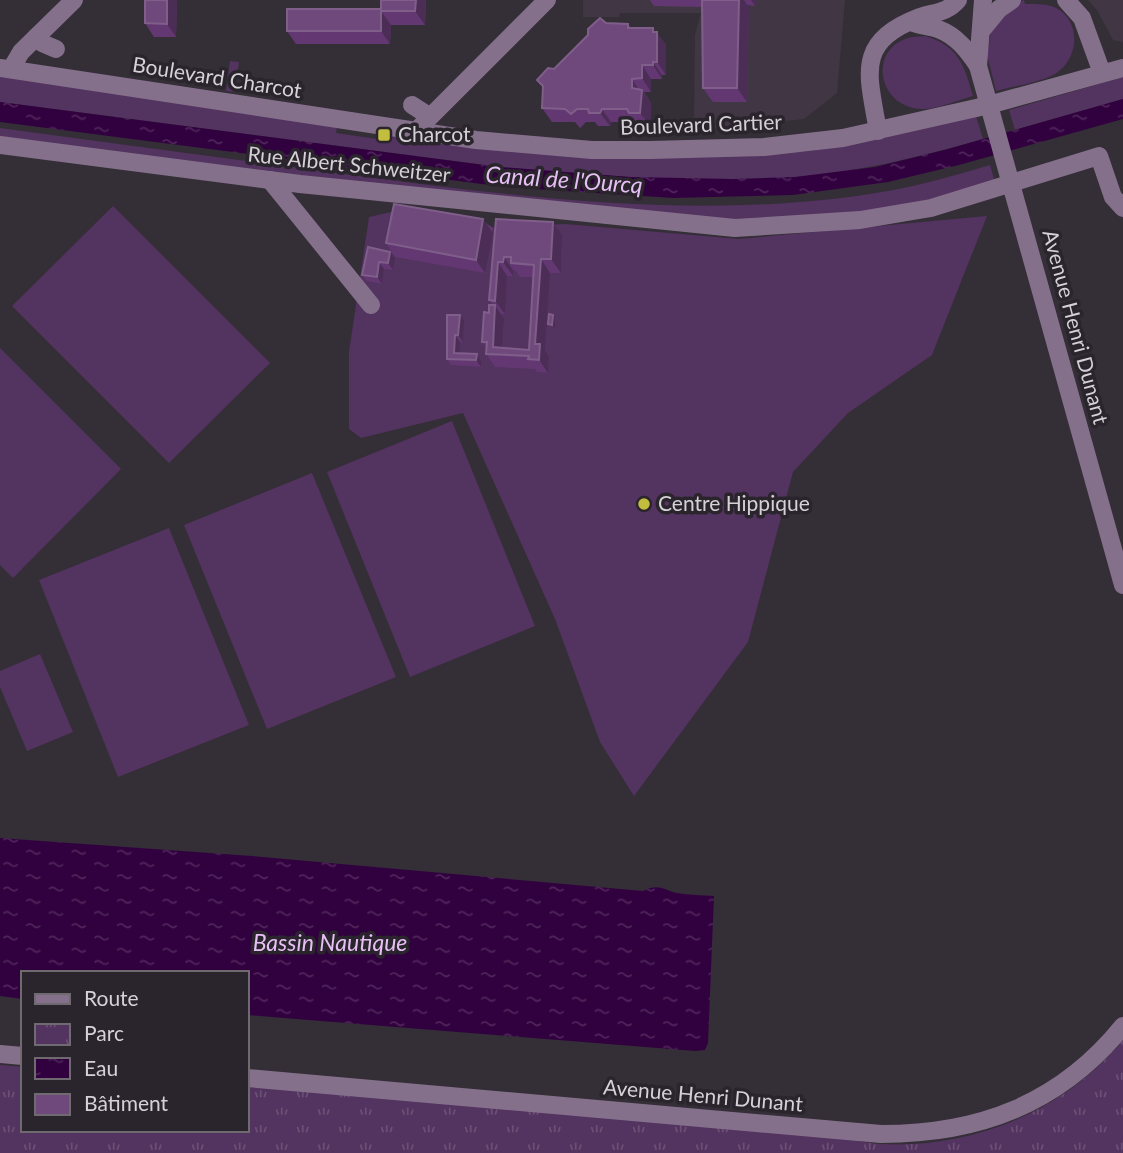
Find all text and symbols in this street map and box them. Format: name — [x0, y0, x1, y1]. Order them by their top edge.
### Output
street label: Boulevard Charcot — [131, 51, 304, 102]
street label: Boulevard Cartier — [620, 108, 783, 139]
place label: Charcot — [398, 121, 471, 146]
marker: Charcot — [376, 127, 392, 143]
street label: Rue Albert Schweitzer — [247, 140, 452, 187]
water label: Canal de l'Ourcq — [485, 160, 644, 198]
street label: Avenue Henri Dunant — [1038, 227, 1115, 427]
place label: Centre Hippique — [658, 490, 810, 515]
marker: Centre Hippique — [636, 496, 652, 512]
water label: Bassin Nautique — [253, 928, 407, 956]
legend — [21, 971, 248, 1132]
text: Route — [84, 985, 139, 1010]
text: Parc — [84, 1020, 124, 1045]
text: Eau — [84, 1055, 118, 1080]
street label: Avenue Henri Dunant — [602, 1073, 804, 1116]
text: Bâtiment — [84, 1090, 169, 1115]

